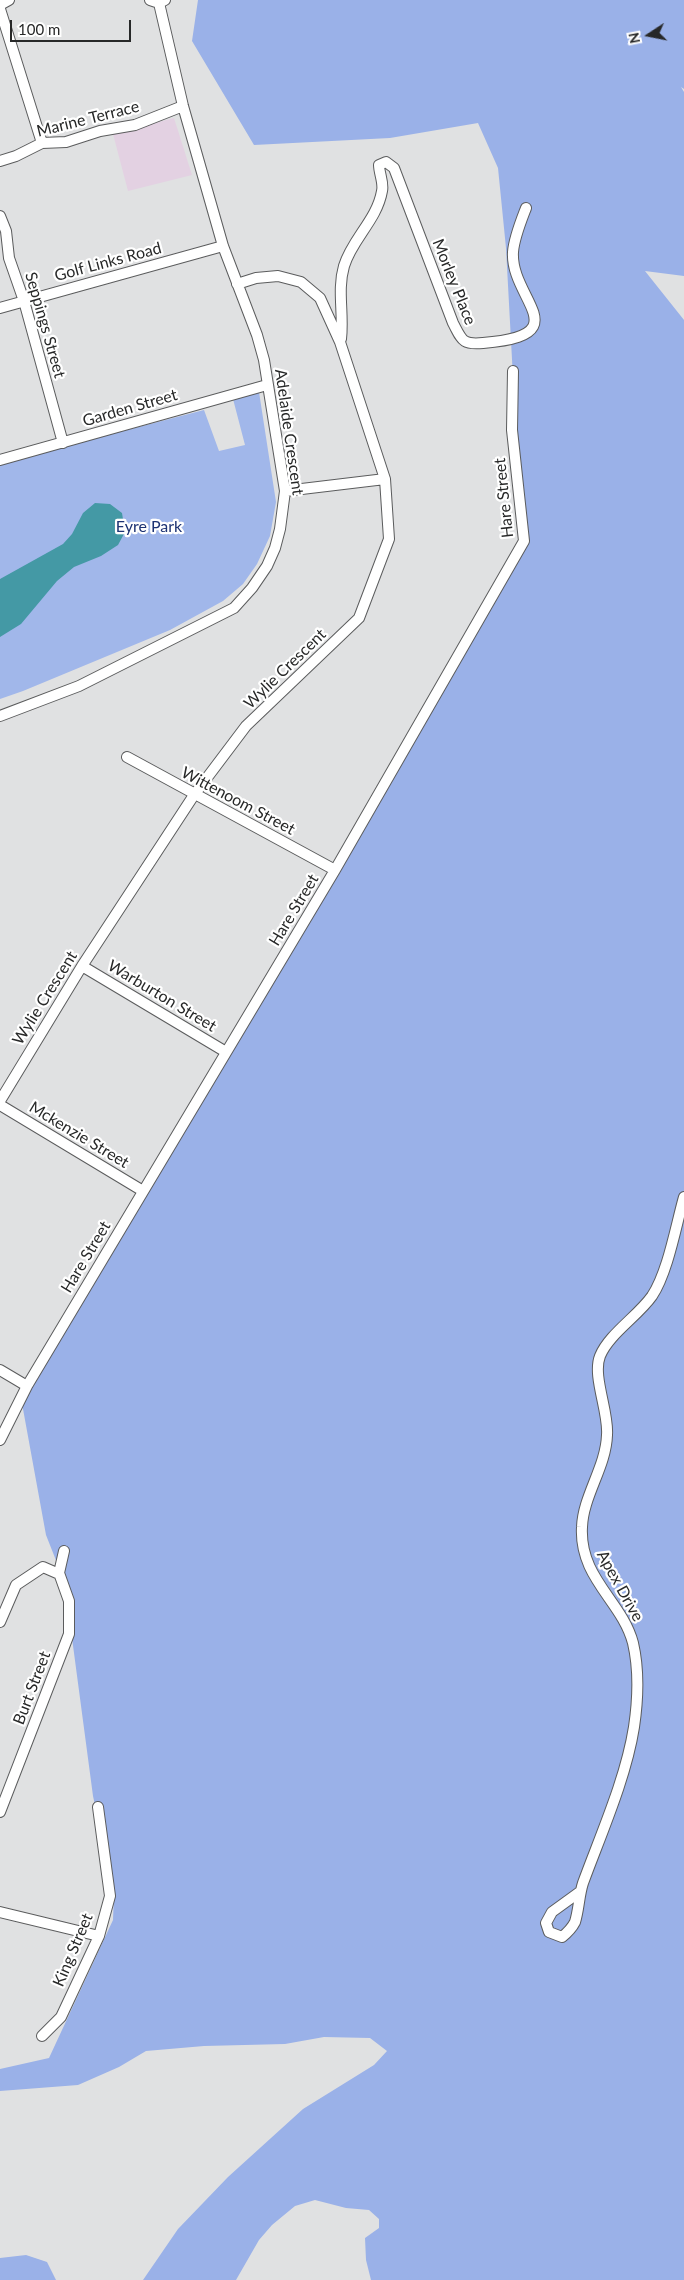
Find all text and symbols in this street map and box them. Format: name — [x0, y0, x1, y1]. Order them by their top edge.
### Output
scale bar — [12, 10, 134, 42]
north arrow — [624, 10, 674, 60]
text: 100 m — [18, 20, 60, 38]
text: N — [624, 31, 643, 45]
street label: Marine Terrace — [35, 97, 141, 141]
street label: Morley Place — [428, 236, 480, 328]
street label: Golf Links Road — [53, 239, 163, 285]
street label: Seppings Street — [21, 270, 69, 380]
street label: Adelaide Crescent — [271, 368, 307, 496]
street label: Garden Street — [80, 385, 180, 431]
street label: Hare Street — [490, 457, 518, 539]
park label: Eyre Park — [116, 517, 182, 537]
street label: Wylie Crescent — [240, 625, 330, 713]
street label: Wittenoom Street — [178, 763, 298, 839]
street label: Hare Street — [265, 871, 323, 949]
street label: Wylie Crescent — [9, 948, 81, 1048]
street label: Warburton Street — [104, 956, 220, 1036]
street label: Mckenzie Street — [26, 1098, 132, 1172]
street label: Hare Street — [57, 1218, 115, 1296]
street label: Apex Drive — [593, 1547, 647, 1625]
street label: Burt Street — [9, 1649, 55, 1727]
street label: King Street — [49, 1910, 97, 1990]

